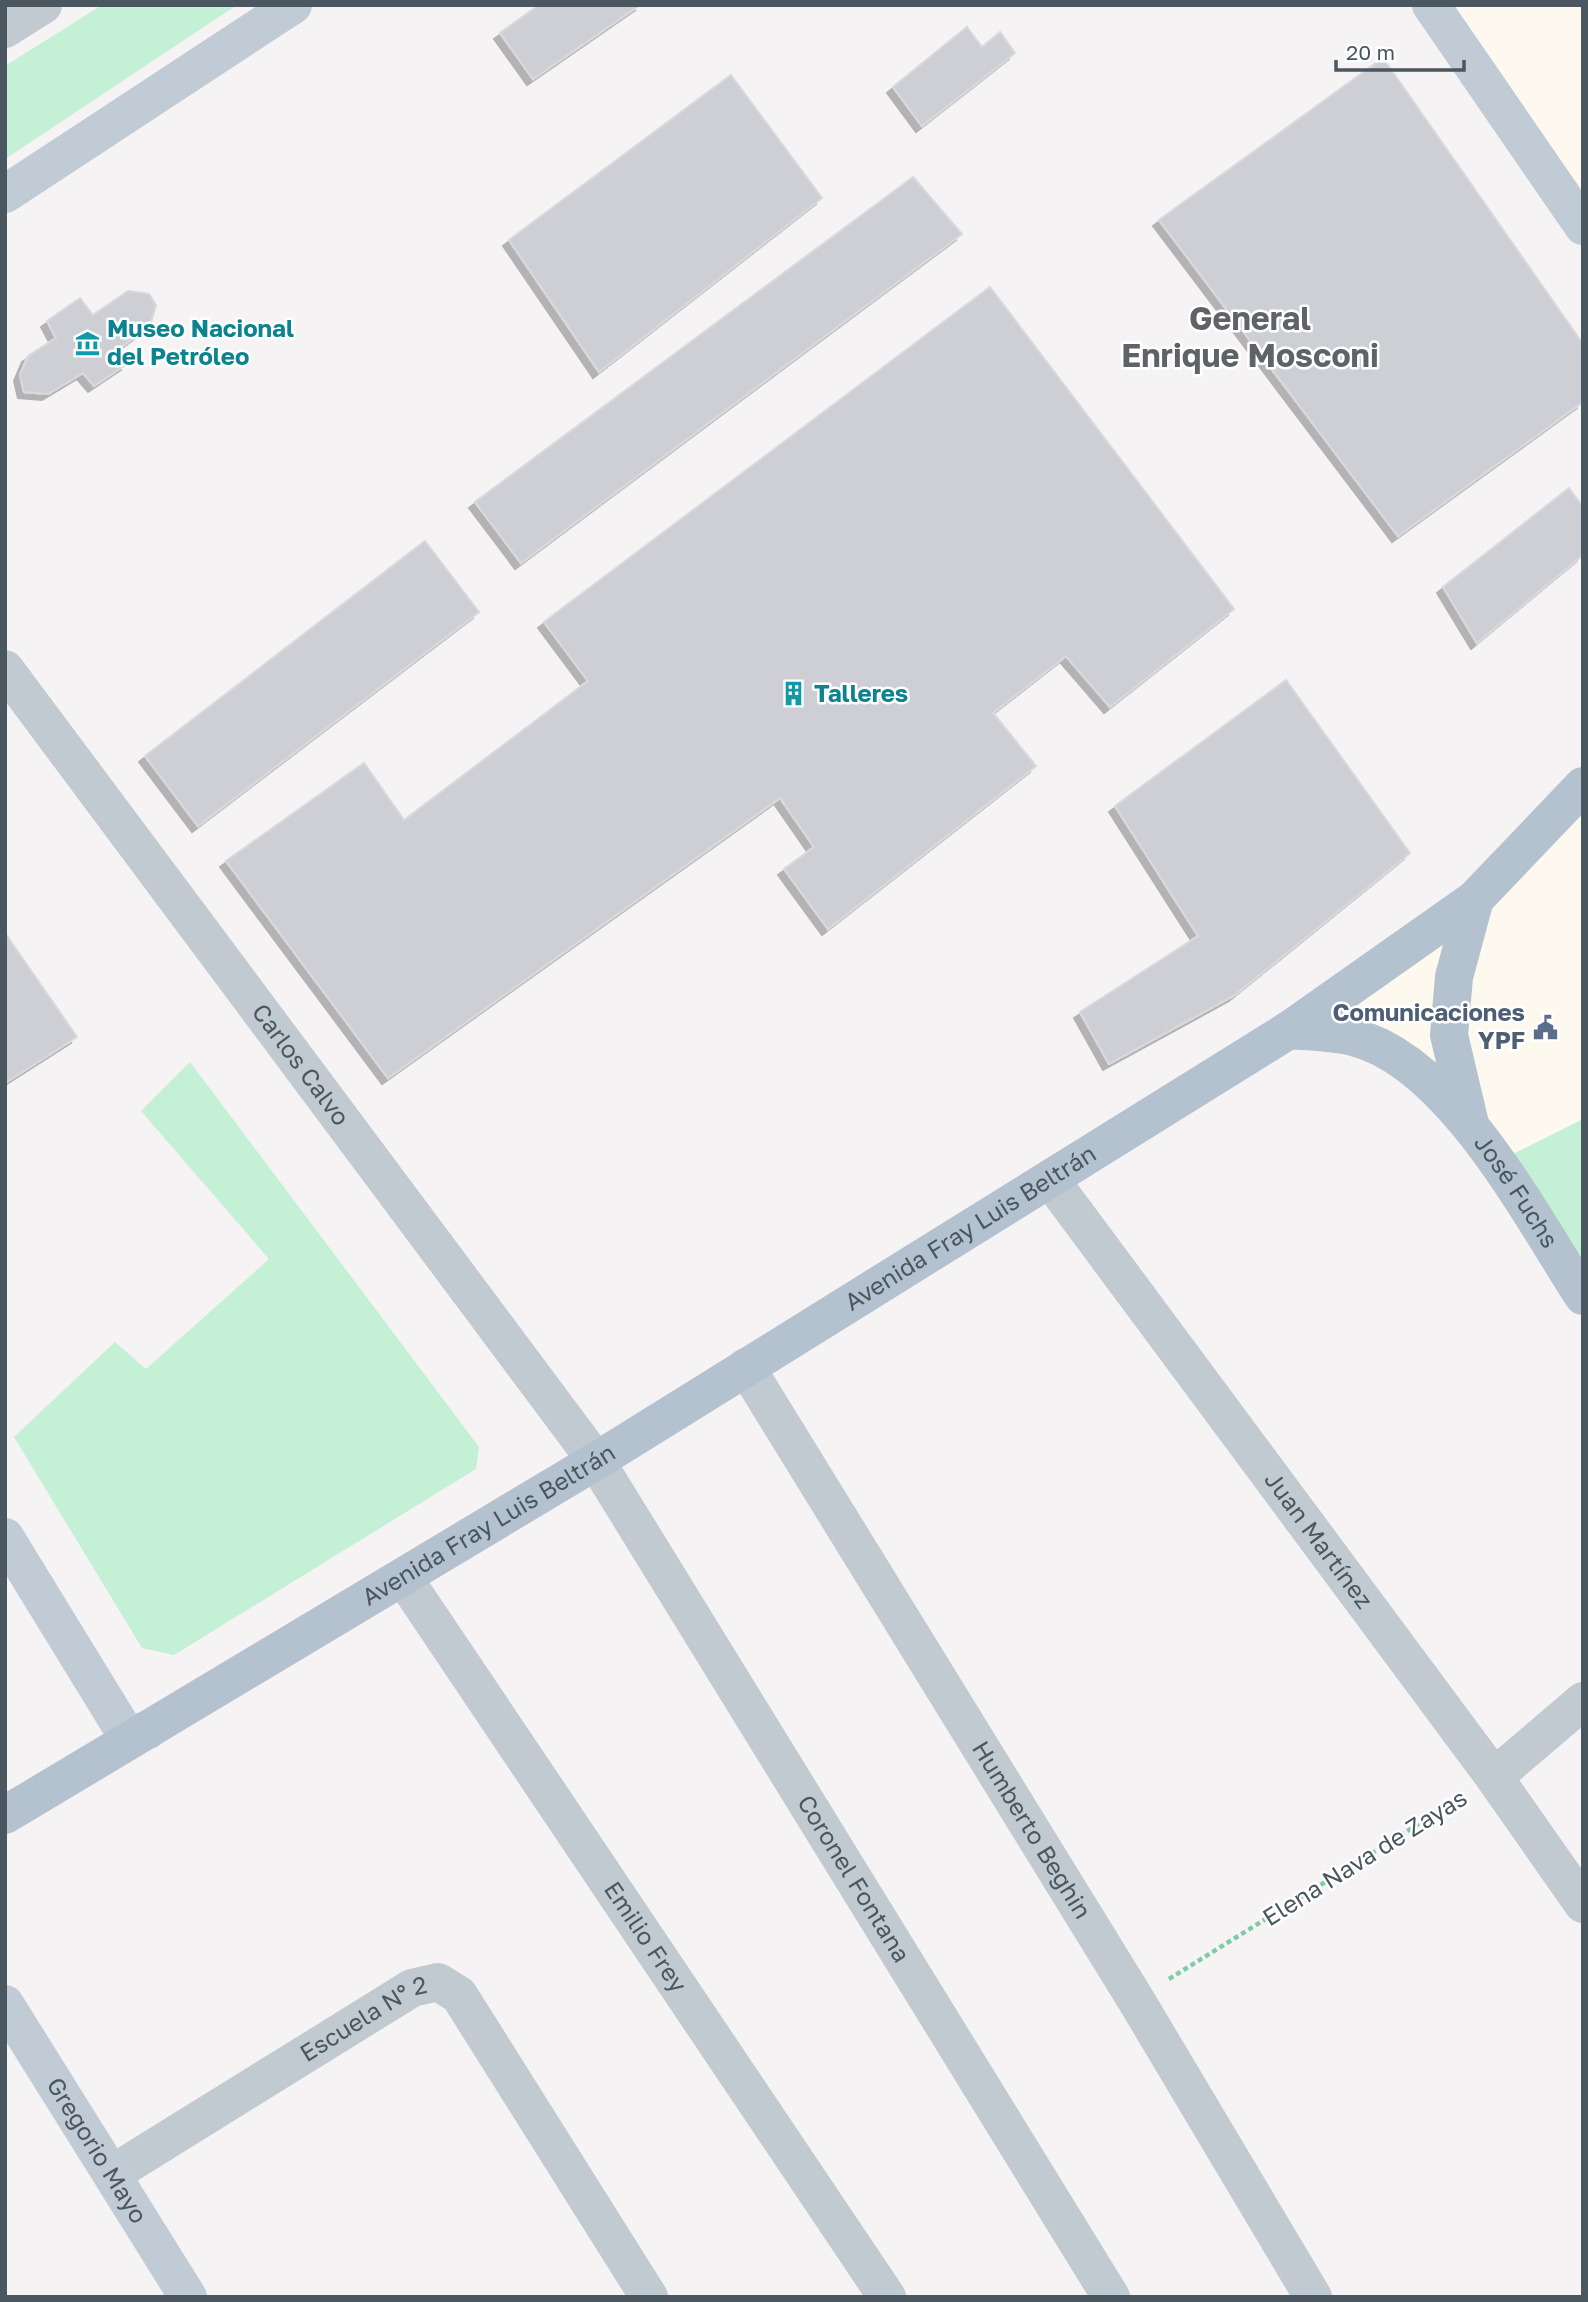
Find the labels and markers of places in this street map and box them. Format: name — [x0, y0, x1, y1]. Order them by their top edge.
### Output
place label: Museo Nacional del Petróleo — [107, 313, 294, 370]
museum icon: Museo Nacional del Petróleo — [73, 329, 101, 357]
place label: Talleres — [814, 678, 908, 707]
building icon: Talleres — [780, 680, 808, 708]
place label: Comunicaciones YPF — [1333, 997, 1525, 1054]
public building icon: Comunicaciones YPF — [1531, 1013, 1559, 1041]

